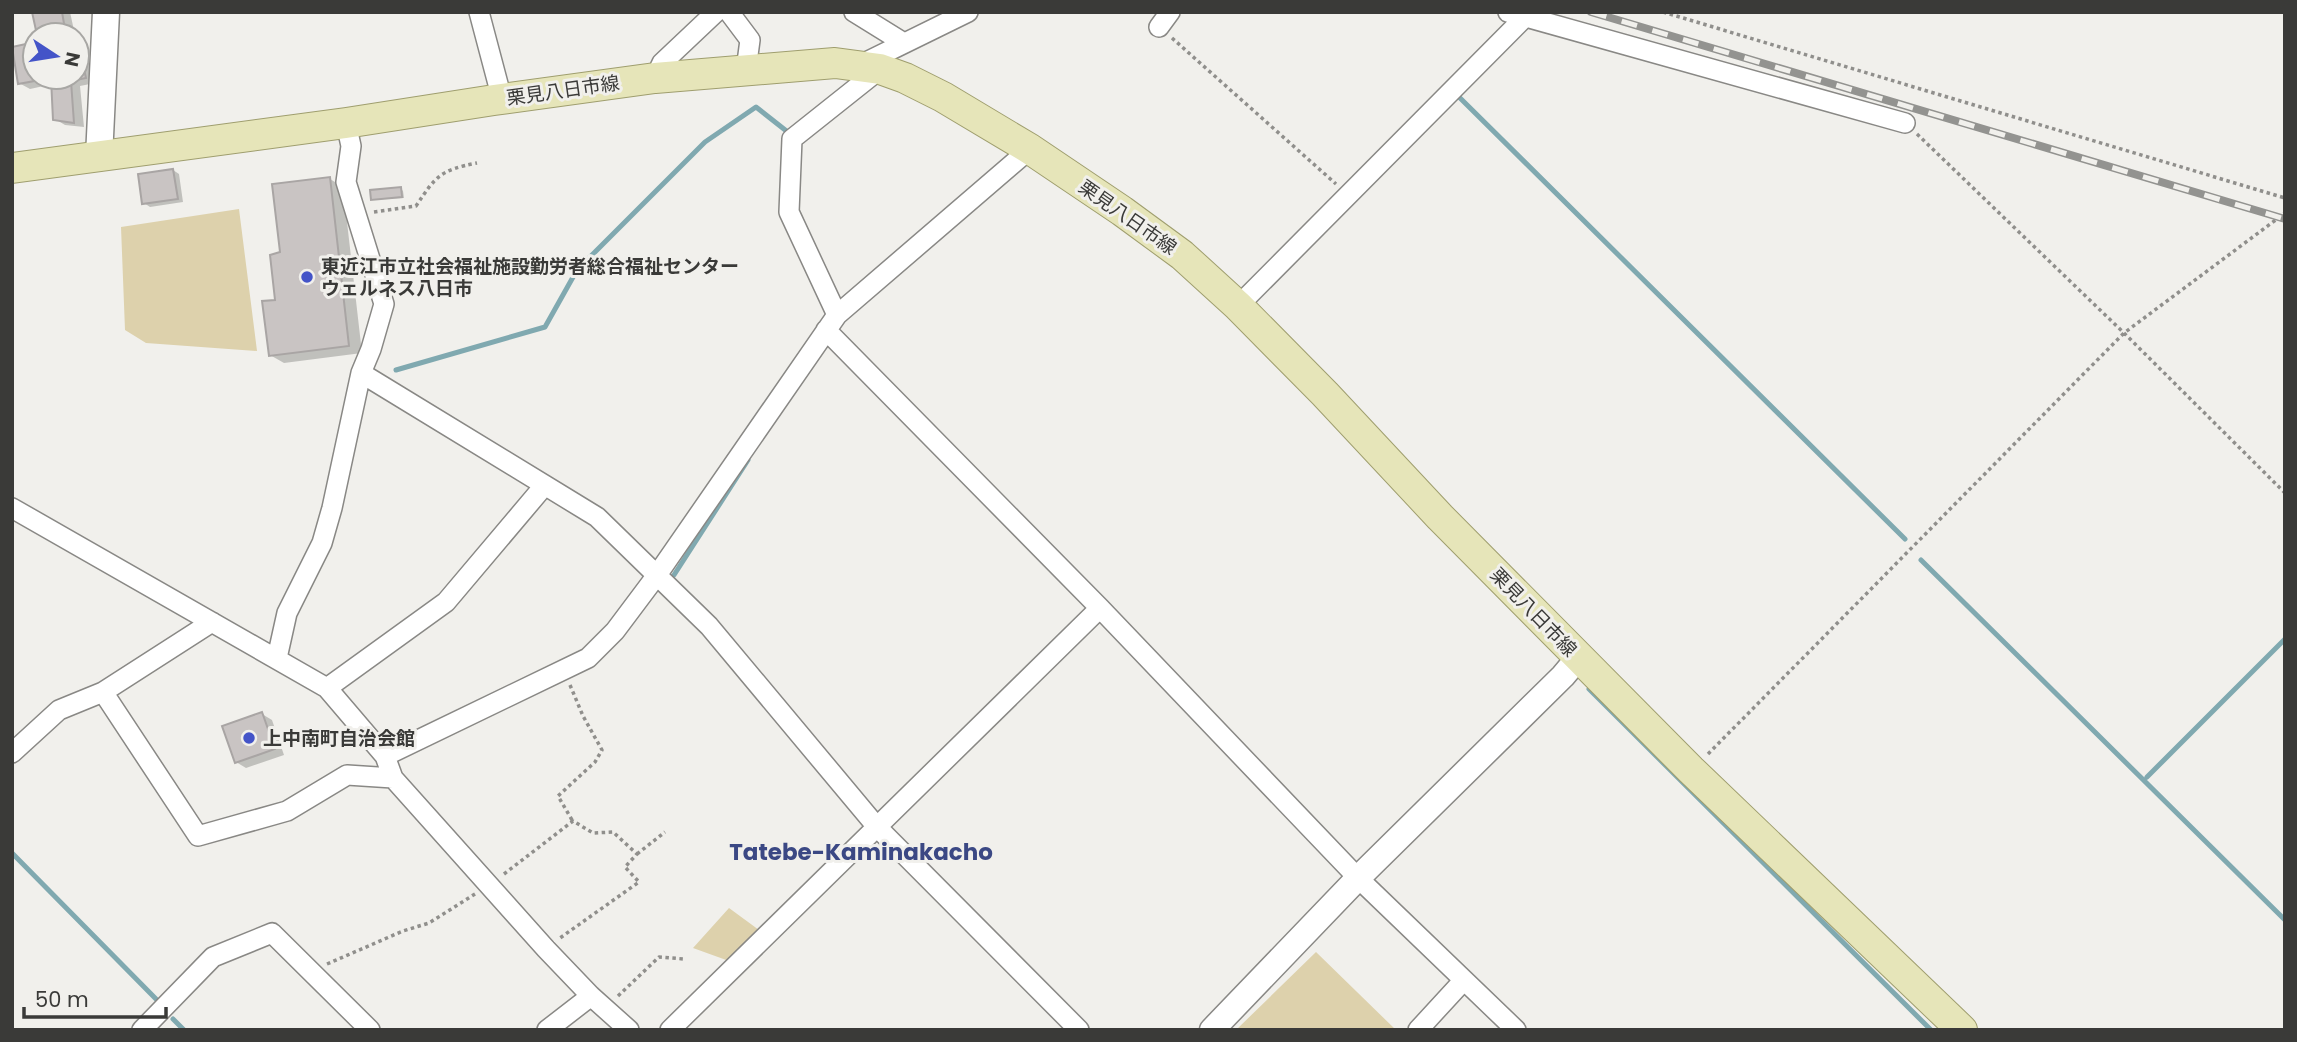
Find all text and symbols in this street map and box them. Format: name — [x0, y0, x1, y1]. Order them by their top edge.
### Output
north arrow — [21, 21, 91, 91]
text: N — [57, 50, 87, 69]
street label: 栗見八日市線 — [505, 69, 621, 112]
street label: 栗見八日市線 — [1073, 174, 1182, 261]
place label: 東近江市立社会福祉施設勤労者総合福祉センター ウェルネス八日市 — [321, 253, 739, 302]
marker: 東近江市立社会福祉施設勤労者総合福祉センター ウェルネス八日市 — [299, 269, 315, 285]
street label: 栗見八日市線 — [1484, 562, 1583, 663]
place label: 上中南町自治会館 — [263, 725, 415, 752]
marker: 上中南町自治会館 — [241, 730, 257, 746]
district label: Tatebe-Kaminakacho — [729, 836, 993, 868]
scale bar — [24, 976, 166, 1020]
text: 50 m — [35, 985, 89, 1014]

